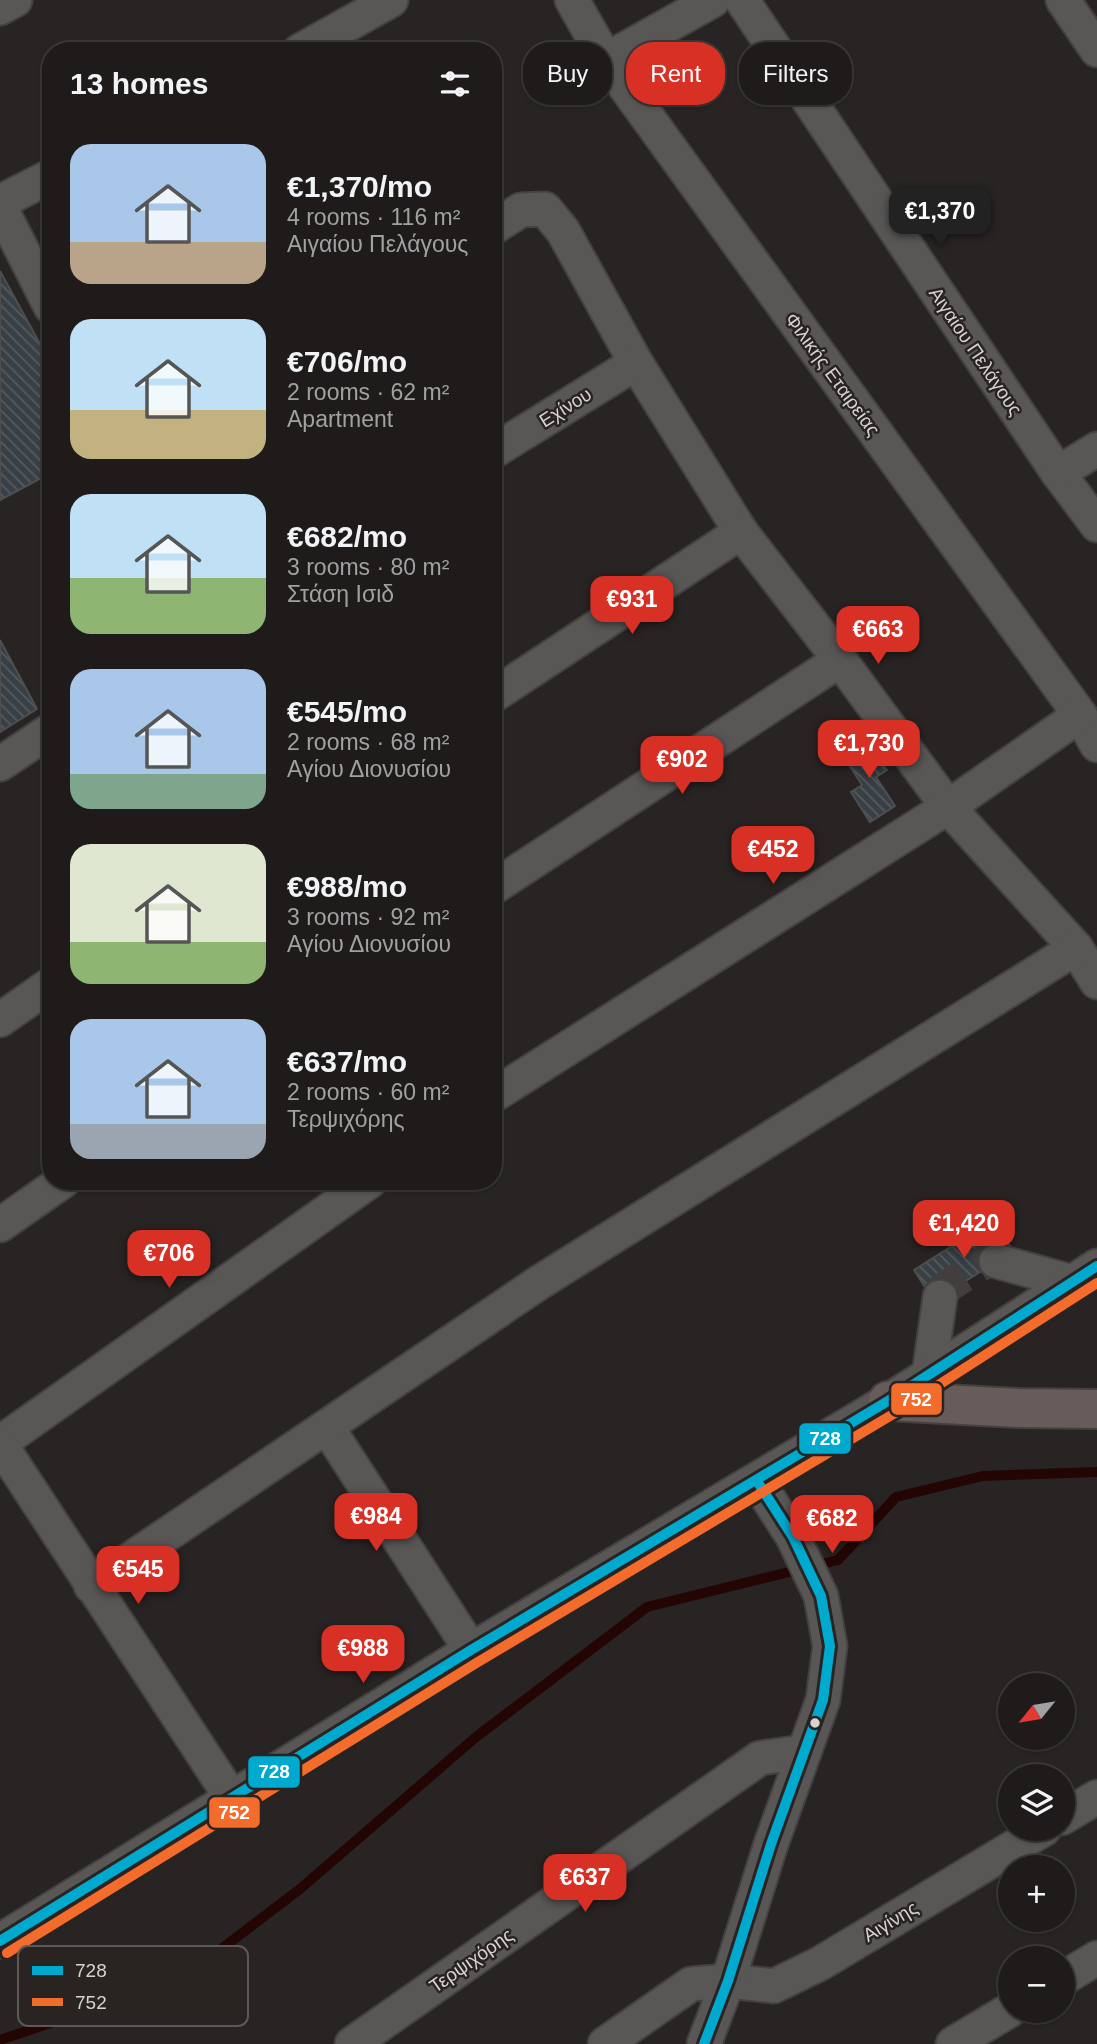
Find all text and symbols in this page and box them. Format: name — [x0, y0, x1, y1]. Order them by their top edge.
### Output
chip: Buy — [523, 42, 612, 105]
chip: Rent — [626, 42, 725, 105]
chip: Filters — [739, 42, 852, 105]
icon: filters — [436, 65, 474, 103]
text: 13 homes — [70, 67, 208, 100]
text: €1,370/mo — [287, 170, 432, 203]
icon: home — [126, 172, 210, 256]
pin: €1,370 — [883, 188, 997, 248]
text: €1,370 — [905, 198, 975, 224]
text: 4 rooms · 116 m² — [287, 204, 460, 230]
text: Αιγαίου Πελάγους — [287, 231, 468, 257]
street label: Αιγαίου Πελάγους — [925, 283, 1026, 419]
street label: Φιλικής Εταιρείας — [781, 309, 884, 440]
text: €706/mo — [287, 345, 407, 378]
icon: home — [126, 347, 210, 431]
text: 2 rooms · 62 m² — [287, 379, 449, 405]
street label: Εχίνου — [535, 383, 595, 432]
text: Apartment — [287, 406, 393, 432]
text: €682/mo — [287, 520, 407, 553]
icon: home — [126, 522, 210, 606]
text: 3 rooms · 80 m² — [287, 554, 449, 580]
pin: €931 — [591, 576, 673, 636]
text: Στάση Ισιδ — [287, 581, 394, 607]
text: €931 — [606, 586, 658, 612]
pin: €663 — [837, 606, 919, 666]
text: €663 — [852, 616, 904, 642]
text: €545/mo — [287, 695, 407, 728]
icon: home — [126, 697, 210, 781]
pin: €1,730 — [812, 720, 926, 780]
text: 2 rooms · 68 m² — [287, 729, 449, 755]
text: €1,730 — [834, 730, 904, 756]
pin: €902 — [641, 736, 723, 796]
text: €902 — [656, 746, 708, 772]
text: Αγίου Διονυσίου — [287, 756, 451, 782]
pin: €452 — [732, 826, 814, 886]
text: €452 — [747, 836, 799, 862]
text: €988/mo — [287, 870, 407, 903]
icon: home — [126, 872, 210, 956]
text: 3 rooms · 92 m² — [287, 904, 449, 930]
text: Αγίου Διονυσίου — [287, 931, 451, 957]
text: €637/mo — [287, 1045, 407, 1078]
icon: home — [126, 1047, 210, 1131]
text: 2 rooms · 60 m² — [287, 1079, 449, 1105]
text: Τερψιχόρης — [287, 1106, 405, 1132]
pin: €1,420 — [907, 1200, 1021, 1260]
text: €1,420 — [929, 1210, 999, 1236]
pin: €706 — [128, 1230, 210, 1290]
text: €706 — [143, 1240, 195, 1266]
line badge: 752 — [890, 1382, 943, 1416]
text: 752 — [900, 1389, 932, 1410]
line badge: 728 — [798, 1422, 852, 1455]
text: 728 — [809, 1428, 841, 1449]
pin: €984 — [335, 1494, 417, 1553]
pin: €682 — [791, 1496, 873, 1555]
text: €984 — [350, 1503, 402, 1529]
text: €682 — [806, 1505, 858, 1531]
pin: €545 — [97, 1546, 179, 1606]
text: €545 — [112, 1556, 164, 1582]
pin: €988 — [322, 1626, 404, 1685]
text: €988 — [337, 1635, 389, 1661]
north arrow — [998, 1673, 1074, 1750]
map controls — [998, 1673, 1075, 2023]
unlabelled marker — [808, 1716, 822, 1730]
line badge: 728 — [247, 1755, 301, 1789]
text: 728 — [258, 1761, 290, 1782]
button: layers — [998, 1764, 1075, 1841]
line badge: 752 — [208, 1796, 261, 1829]
text: 752 — [218, 1802, 250, 1823]
pin: €637 — [544, 1854, 626, 1914]
button: + — [998, 1855, 1075, 1932]
text: €637 — [559, 1864, 611, 1890]
street label: Αιγίνης — [859, 1897, 921, 1946]
street label: Τερψιχόρης — [425, 1924, 517, 1997]
legend — [18, 1946, 248, 2026]
button: − — [998, 1946, 1075, 2023]
text: 728 — [75, 1960, 107, 1981]
text: 752 — [75, 1992, 107, 2013]

